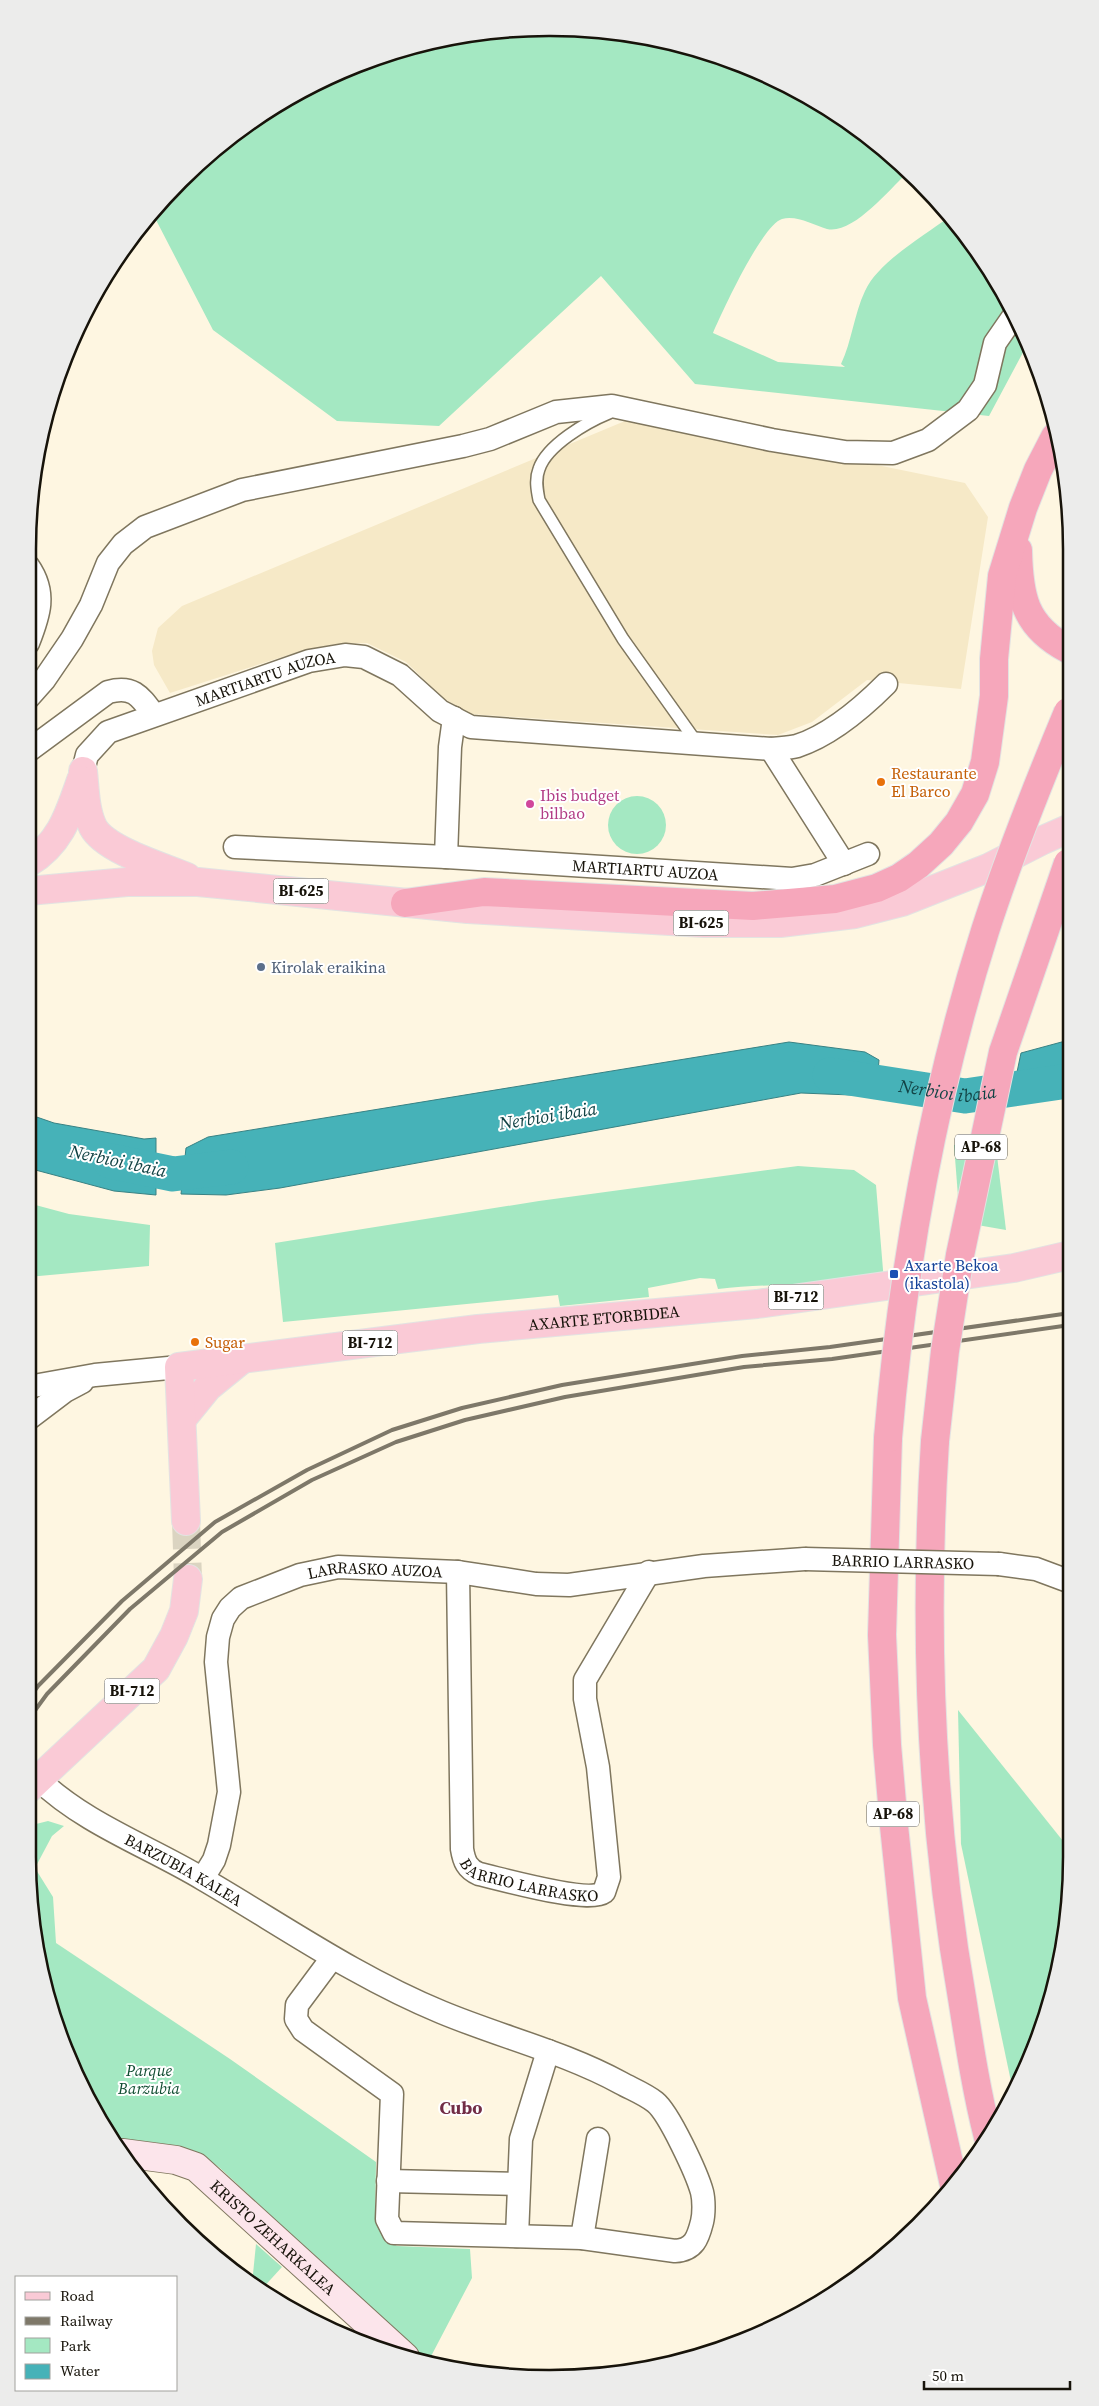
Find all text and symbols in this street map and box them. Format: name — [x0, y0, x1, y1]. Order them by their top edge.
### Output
street label: MARTIARTU AUZOA — [192, 646, 337, 711]
place label: Restaurante El Barco — [891, 762, 977, 802]
marker: Restaurante El Barco — [875, 776, 887, 788]
place label: Ibis budget bilbao — [540, 784, 620, 824]
marker: Ibis budget bilbao — [524, 798, 536, 810]
street label: MARTIARTU AUZOA — [571, 854, 720, 885]
road number: BI-625 — [274, 878, 328, 904]
road number: BI-625 — [674, 910, 728, 936]
place label: Kirolak eraikina — [271, 956, 387, 978]
marker: Kirolak eraikina — [255, 961, 267, 973]
water label: Nerbioi ibaia — [896, 1073, 999, 1108]
water label: Nerbioi ibaia — [496, 1095, 599, 1136]
road number: AP-68 — [955, 1134, 1007, 1160]
water label: Nerbioi ibaia — [66, 1138, 169, 1183]
place label: Axarte Bekoa (ikastola) — [904, 1254, 999, 1294]
marker: Axarte Bekoa (ikastola) — [888, 1268, 900, 1280]
road number: BI-712 — [768, 1284, 824, 1310]
street label: AXARTE ETORBIDEA — [527, 1300, 681, 1335]
road number: BI-712 — [342, 1330, 398, 1356]
place label: Sugar — [205, 1331, 245, 1353]
marker: Sugar — [189, 1336, 201, 1348]
street label: BARRIO LARRASKO — [831, 1549, 975, 1574]
street label: LARRASKO AUZOA — [305, 1556, 443, 1584]
road number: BI-712 — [104, 1678, 160, 1704]
road number: AP-68 — [867, 1802, 919, 1826]
street label: BARZUBIA KALEA — [121, 1828, 247, 1911]
street label: BARRIO LARRASKO — [455, 1854, 599, 1906]
park label: Parque Barzubia — [117, 2059, 181, 2099]
district label: Cubo — [439, 2095, 483, 2120]
street label: KRISTO ZEHARKALEA — [206, 2174, 341, 2300]
legend — [15, 2276, 178, 2391]
text: Road — [60, 2285, 94, 2306]
text: Railway — [60, 2310, 113, 2331]
text: Park — [60, 2335, 92, 2356]
scale bar — [924, 2358, 1070, 2390]
text: Water — [60, 2360, 101, 2381]
text: 50 m — [932, 2365, 964, 2386]

